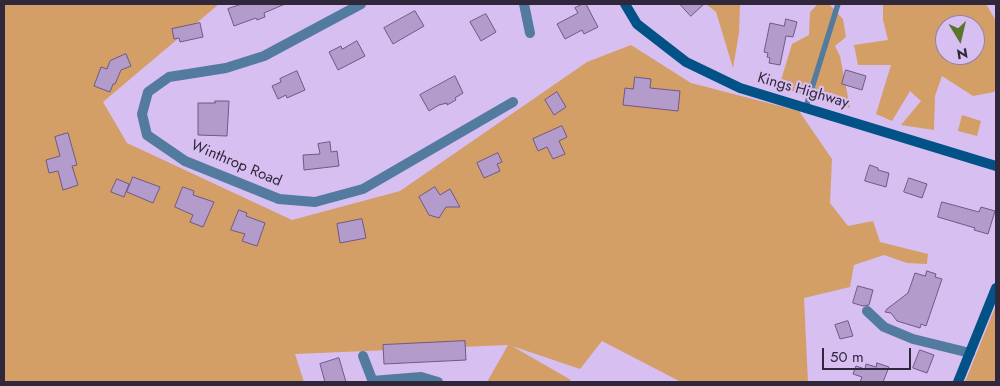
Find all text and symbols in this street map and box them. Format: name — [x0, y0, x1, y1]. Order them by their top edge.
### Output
north arrow — [935, 15, 985, 65]
text: N — [955, 43, 969, 65]
street label: Kings Highway — [755, 69, 851, 113]
street label: Winthrop Road — [188, 137, 284, 191]
scale bar — [825, 338, 914, 370]
text: 50 m — [830, 346, 864, 368]

